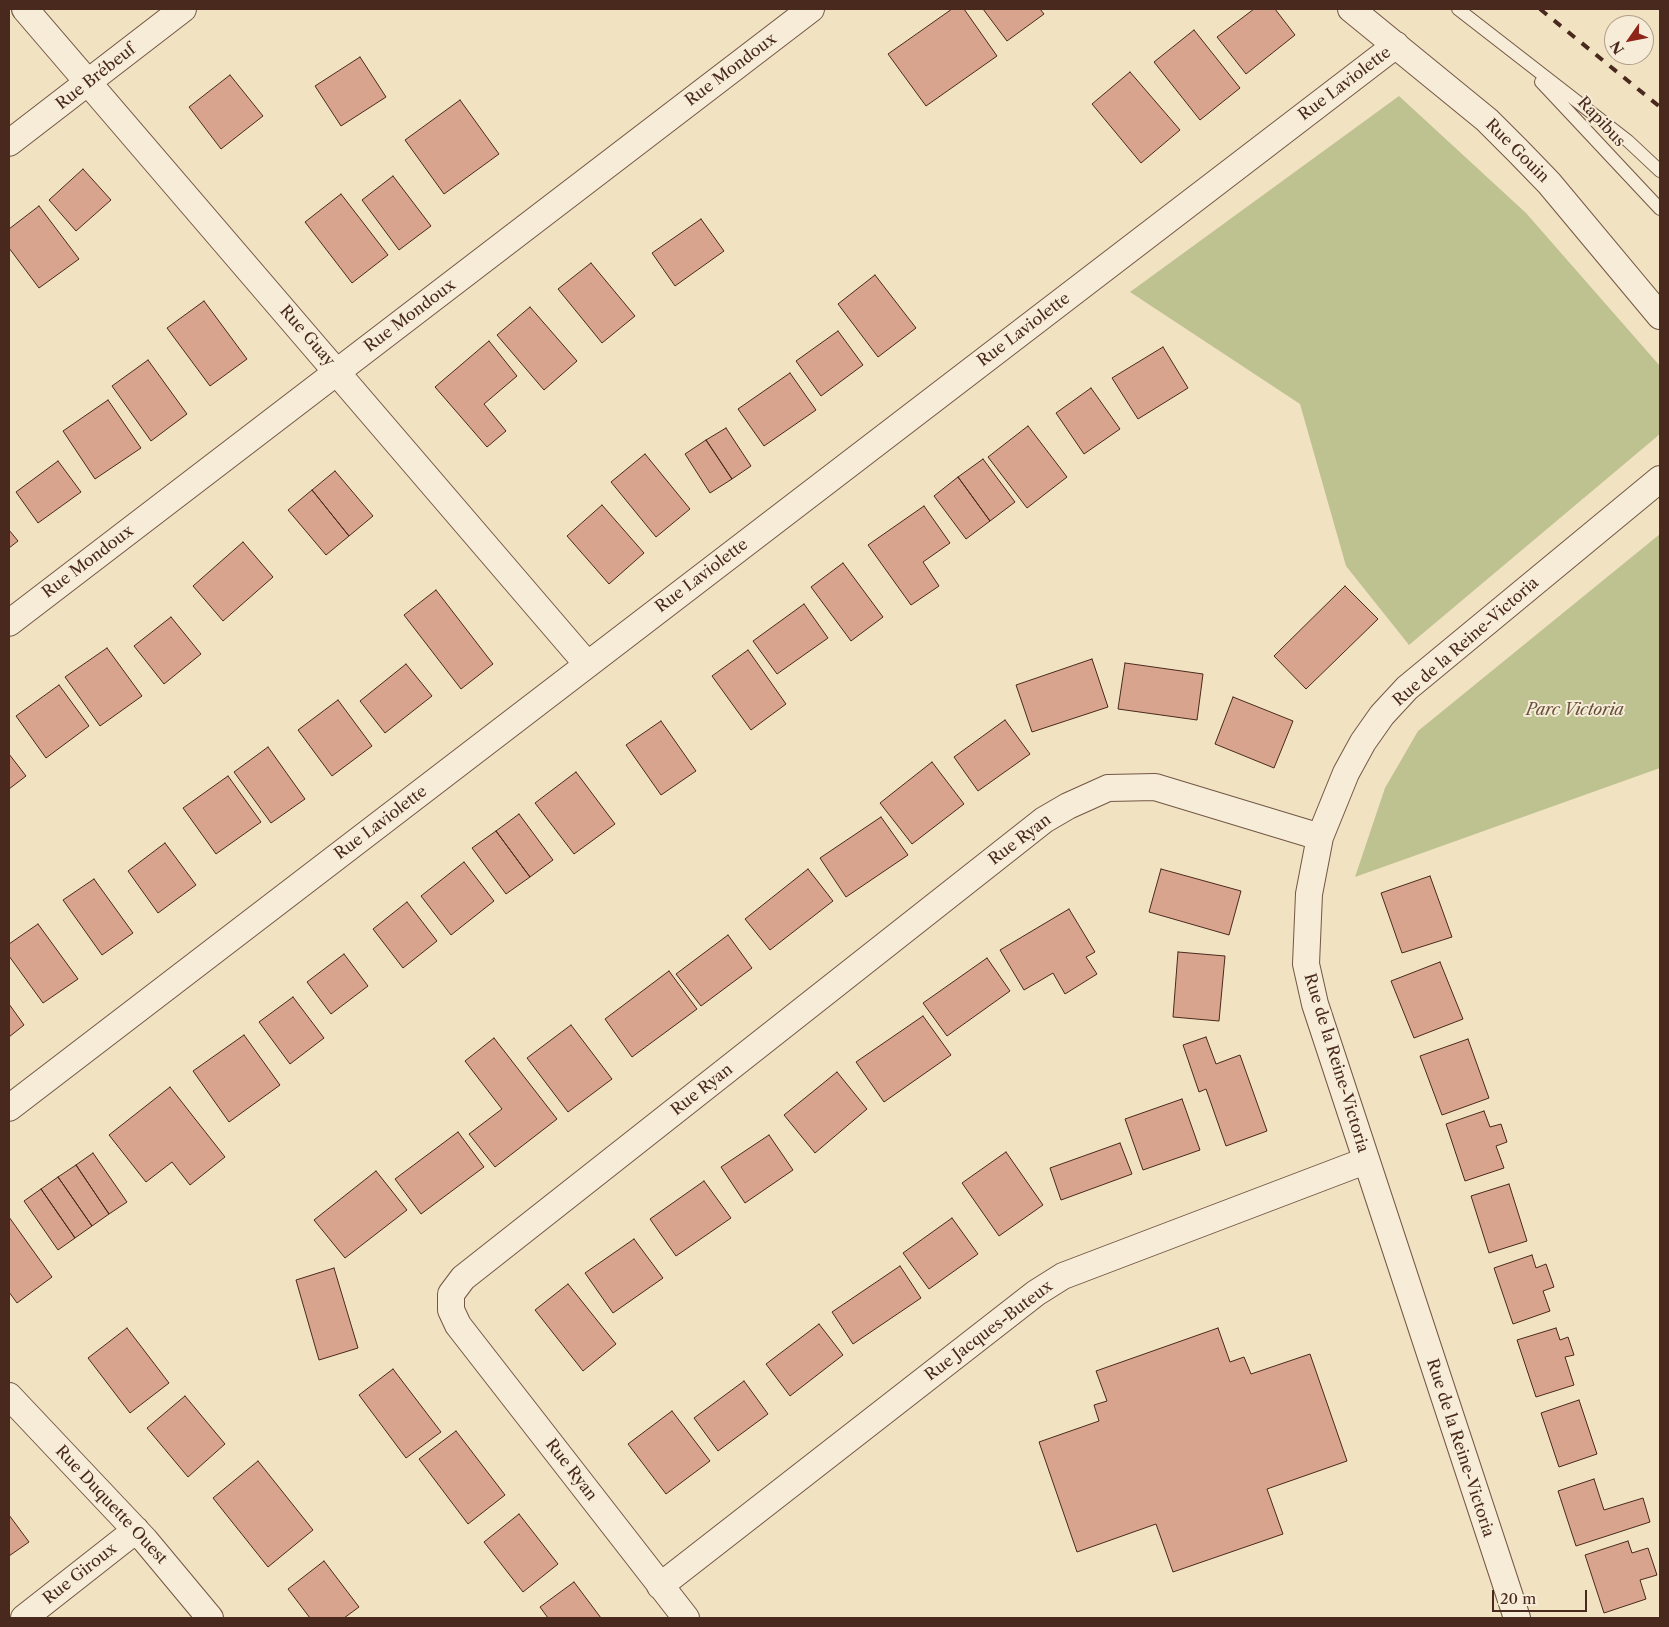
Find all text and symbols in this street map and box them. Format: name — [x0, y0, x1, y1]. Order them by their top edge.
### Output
north arrow — [1604, 15, 1654, 65]
street label: Rue Mondoux — [682, 30, 780, 110]
text: N — [1606, 38, 1628, 58]
street label: Rue Brébeuf — [52, 40, 140, 114]
street label: Rue Laviolette — [1295, 43, 1395, 125]
street label: Rapibus — [1573, 93, 1629, 151]
street label: Rue Gouin — [1481, 115, 1553, 187]
street label: Rue Mondoux — [361, 276, 459, 356]
street label: Rue Laviolette — [974, 289, 1074, 371]
street label: Rue Guay — [275, 302, 339, 370]
street label: Rue Mondoux — [39, 522, 137, 602]
street label: Rue Laviolette — [652, 535, 752, 617]
street label: Rue de la Reine-Victoria — [1389, 574, 1543, 710]
park label: Parc Victoria — [1526, 700, 1624, 720]
street label: Rue Laviolette — [331, 782, 431, 864]
street label: Rue Ryan — [985, 810, 1055, 870]
street label: Rue de la Reine-Victoria — [1300, 971, 1372, 1155]
street label: Rue Ryan — [667, 1060, 737, 1120]
street label: Rue Jacques-Buteux — [922, 1277, 1056, 1385]
street label: Rue de la Reine-Victoria — [1422, 1356, 1498, 1540]
street label: Rue Ryan — [541, 1435, 601, 1505]
street label: Rue Duquette Ouest — [51, 1442, 171, 1568]
street label: Rue Giroux — [39, 1539, 121, 1609]
scale bar — [1494, 1580, 1589, 1612]
text: 20 m — [1500, 1589, 1536, 1608]

